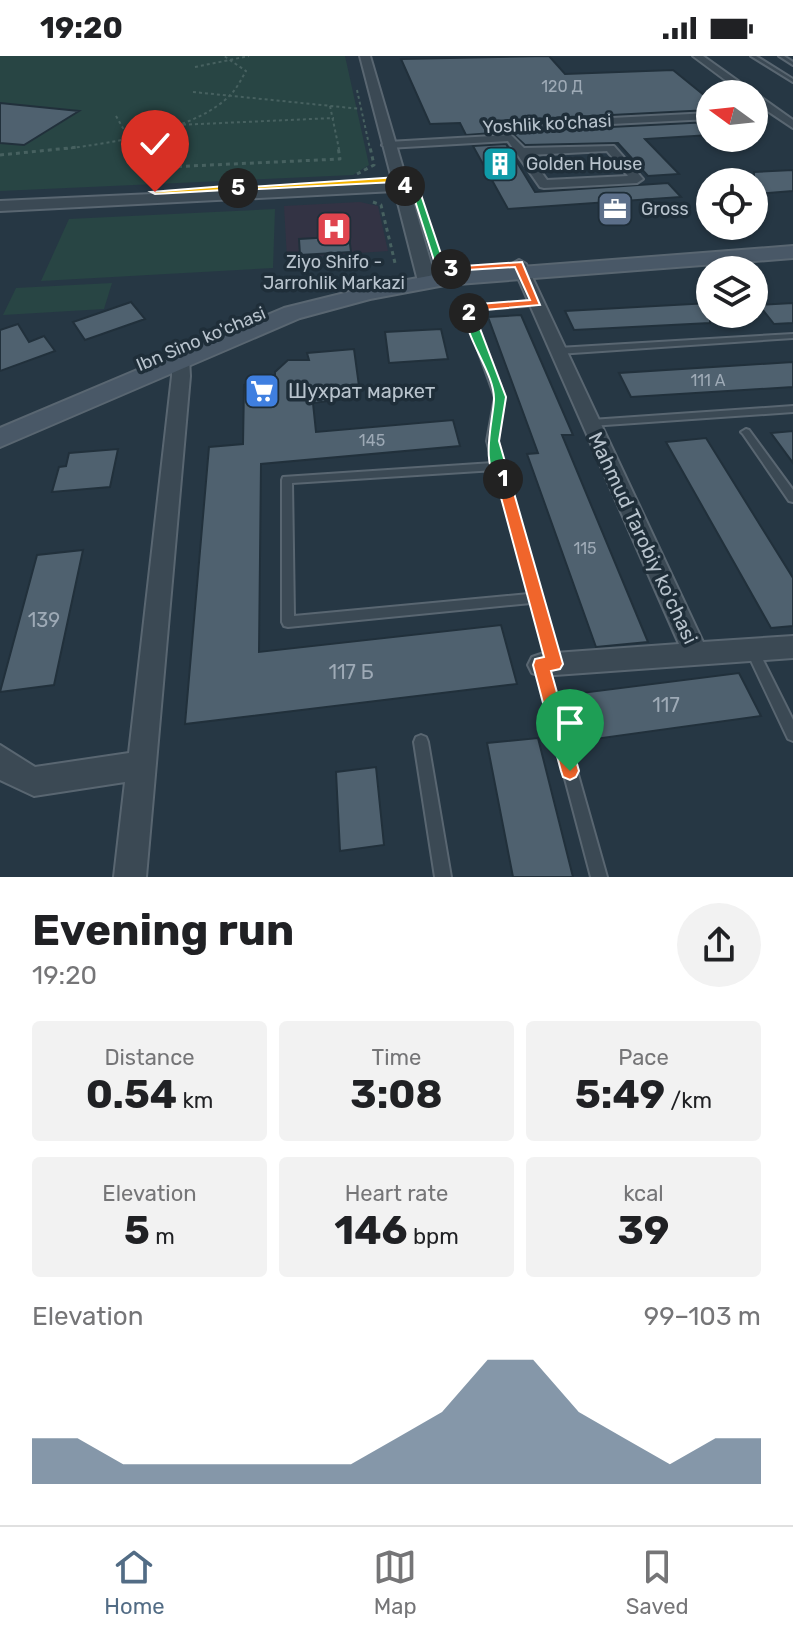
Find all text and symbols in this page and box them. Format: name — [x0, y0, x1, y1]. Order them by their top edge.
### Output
text: 19:20 — [40, 10, 123, 46]
house number: 120 Д — [541, 77, 583, 96]
north arrow — [696, 80, 768, 152]
map controls — [696, 80, 768, 328]
pin — [121, 110, 189, 192]
street label: Yoshlik ko'chasi — [482, 110, 612, 138]
icon: check — [133, 122, 177, 166]
building icon: Golden House — [481, 145, 519, 183]
place label: Golden House — [526, 153, 642, 175]
pin: 4 — [385, 166, 425, 206]
pin: 5 — [218, 168, 258, 208]
button: locate — [696, 168, 768, 240]
text: 4 — [397, 172, 413, 199]
text: 5 — [231, 174, 245, 201]
office icon: Gross — [596, 190, 634, 228]
place label: Gross — [641, 198, 689, 220]
hospital icon: Ziyo Shifo - Jarrohlik Markazi — [315, 210, 353, 248]
pin: 3 — [431, 249, 471, 289]
place label: Ziyo Shifo - Jarrohlik Markazi — [263, 251, 405, 294]
text: 3 — [444, 255, 458, 282]
button: layers — [696, 256, 768, 328]
pin: 2 — [449, 293, 489, 333]
text: 2 — [462, 299, 476, 326]
street label: Ibn Sino ko'chasi — [133, 302, 269, 376]
house number: 111 А — [690, 371, 726, 390]
supermarket icon: Шухрат маркет — [243, 372, 281, 410]
place label: Шухрат маркет — [288, 379, 435, 403]
street label: Mahmud Tarobiy ko'chasi — [583, 428, 703, 648]
house number: 145 — [359, 431, 385, 450]
pin: 1 — [483, 459, 523, 499]
text: 1 — [498, 465, 508, 492]
house number: 115 — [573, 539, 597, 558]
house number: 139 — [28, 608, 60, 632]
house number: 117 Б — [328, 660, 374, 684]
pin — [536, 689, 604, 771]
house number: 117 — [652, 693, 680, 717]
icon: arrive — [548, 701, 592, 745]
button: share — [677, 903, 761, 987]
text: Evening run — [32, 904, 294, 956]
text: 19:20 — [32, 960, 97, 991]
text: Distance — [104, 1044, 195, 1071]
text: Time — [372, 1044, 421, 1071]
text: Pace — [618, 1044, 669, 1071]
text: 0.54 — [86, 1071, 177, 1118]
text: 3:08 — [350, 1071, 443, 1118]
text: 5:49 — [575, 1071, 665, 1118]
text: km — [177, 1087, 213, 1114]
text: /km — [665, 1087, 712, 1114]
text: Elevation — [102, 1180, 197, 1207]
text: Heart rate — [345, 1180, 448, 1207]
text: kcal — [623, 1180, 664, 1207]
text: 5 — [124, 1207, 150, 1254]
text: 146 — [334, 1207, 408, 1254]
text: 39 — [618, 1207, 670, 1254]
text: m — [150, 1223, 175, 1250]
text: bpm — [408, 1223, 459, 1250]
text: Elevation — [32, 1301, 143, 1332]
text: 99–103 m — [644, 1301, 761, 1332]
tab: Home — [104, 1545, 165, 1620]
tab: Map — [373, 1545, 417, 1620]
tab: Saved — [626, 1545, 689, 1620]

